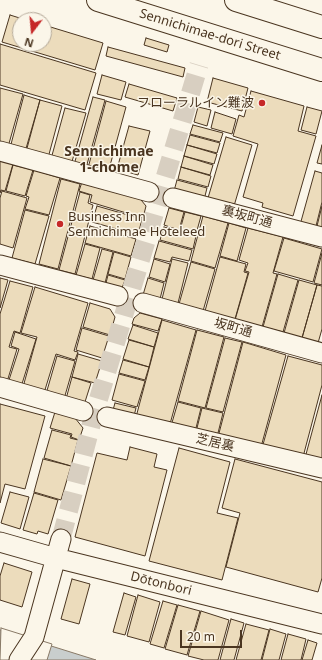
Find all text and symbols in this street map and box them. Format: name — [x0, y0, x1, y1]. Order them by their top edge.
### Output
street label: Sennichimae-dori Street — [138, 6, 282, 64]
north arrow — [12, 12, 52, 52]
text: N — [22, 35, 35, 52]
place label: フローラルイン難波 — [137, 95, 254, 111]
marker: フローラルイン難波 — [257, 98, 267, 108]
district label: Sennichimae 1-chome — [64, 144, 154, 176]
street label: 裏坂町通 — [220, 203, 274, 231]
place label: Business Inn Sennichimae Hoteleed — [68, 209, 205, 240]
marker: Business Inn Sennichimae Hoteleed — [55, 219, 65, 229]
street label: 坂町通 — [212, 315, 254, 341]
street label: 芝居裏 — [194, 431, 236, 455]
street label: Dōtonbori — [129, 569, 193, 599]
scale bar — [182, 622, 244, 648]
text: 20 m — [187, 628, 215, 645]

